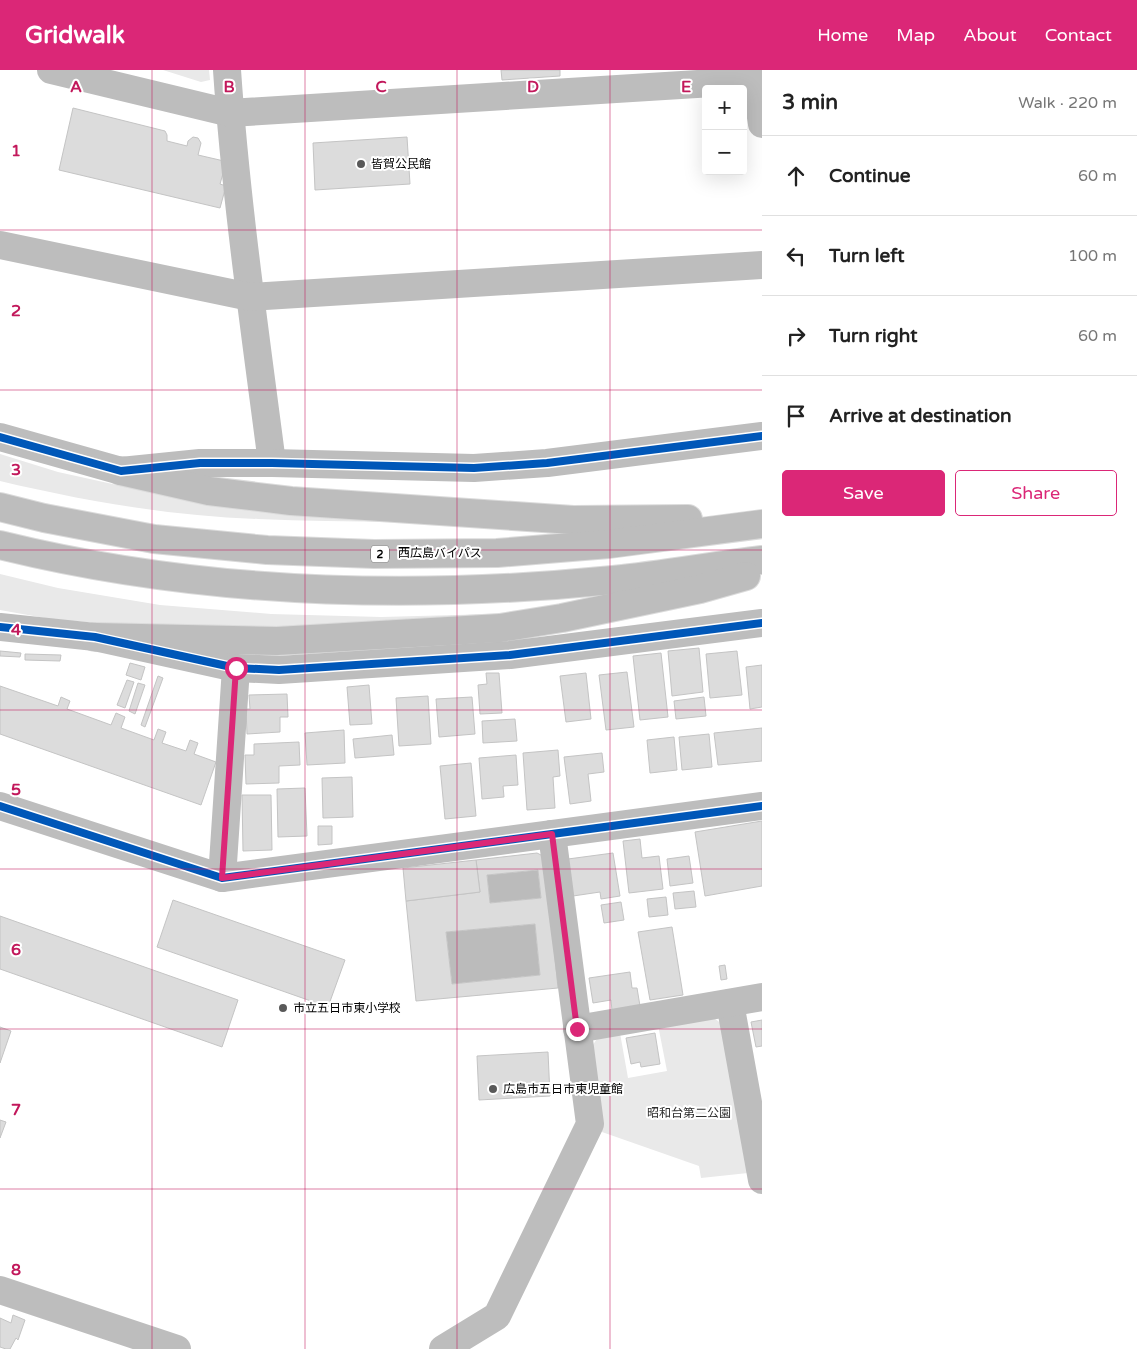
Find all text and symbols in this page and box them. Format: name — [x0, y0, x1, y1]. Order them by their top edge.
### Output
text: Gridwalk — [25, 21, 125, 50]
text: Home — [817, 24, 868, 46]
text: Map — [896, 24, 935, 46]
text: About — [963, 24, 1017, 46]
text: Contact — [1045, 24, 1112, 46]
text: A — [70, 77, 82, 97]
text: B — [223, 77, 235, 97]
text: C — [375, 77, 387, 97]
text: D — [527, 77, 539, 97]
text: E — [681, 77, 691, 97]
map controls — [702, 85, 747, 175]
button: + — [702, 85, 747, 130]
text: 3 min — [782, 90, 838, 115]
text: Walk · 220 m — [1018, 93, 1117, 113]
button: − — [702, 130, 747, 175]
text: 1 — [11, 141, 21, 161]
place label: 皆賀公民館 — [371, 157, 431, 171]
marker: 皆賀公民館 — [355, 158, 367, 170]
icon: ahead — [782, 162, 810, 190]
text: Continue — [829, 165, 911, 187]
text: 60 m — [1078, 166, 1117, 186]
icon: left — [782, 242, 810, 270]
text: Turn left — [829, 245, 905, 267]
text: 100 m — [1068, 246, 1117, 266]
text: 2 — [11, 301, 21, 321]
icon: right — [782, 322, 810, 350]
text: Turn right — [829, 325, 917, 347]
text: 60 m — [1078, 326, 1117, 346]
icon: arrive — [782, 402, 810, 430]
text: Arrive at destination — [829, 405, 1012, 427]
text: 3 — [11, 460, 21, 480]
button: Save — [782, 470, 945, 516]
button: Share — [955, 470, 1117, 516]
road number: 2 — [371, 546, 389, 562]
street label: 西広島バイパス — [398, 546, 482, 560]
text: 4 — [11, 620, 21, 640]
route start — [225, 657, 248, 680]
text: 5 — [11, 780, 21, 800]
text: 6 — [11, 940, 21, 960]
place label: 市立五日市東小学校 — [293, 1001, 401, 1015]
marker: 市立五日市東小学校 — [277, 1002, 289, 1014]
route end — [566, 1018, 589, 1041]
place label: 広島市五日市東児童館 — [503, 1082, 623, 1096]
marker: 広島市五日市東児童館 — [487, 1083, 499, 1095]
text: 7 — [11, 1100, 21, 1120]
park label: 昭和台第二公園 — [647, 1106, 731, 1120]
text: 8 — [11, 1260, 21, 1280]

